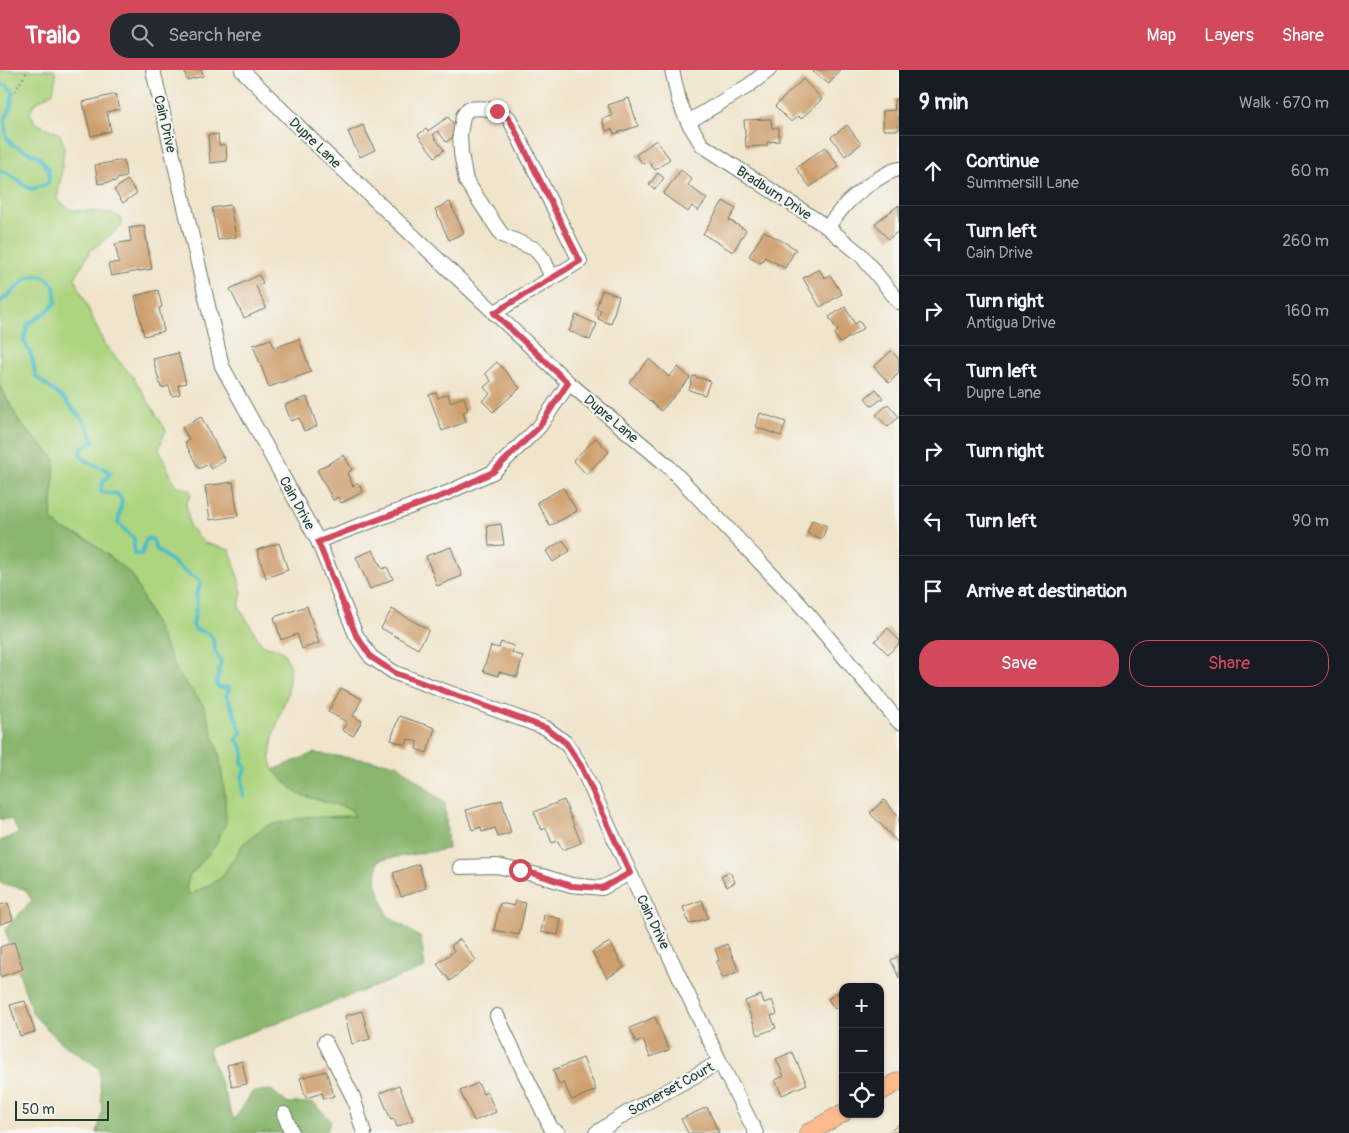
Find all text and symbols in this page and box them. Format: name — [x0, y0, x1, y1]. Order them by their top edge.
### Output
search box — [110, 13, 460, 58]
text: Trailo — [25, 21, 80, 50]
icon: search — [128, 21, 156, 49]
text: Search here — [168, 23, 261, 47]
text: Map — [1147, 24, 1176, 47]
text: Layers — [1204, 24, 1254, 47]
text: Share — [1282, 24, 1324, 47]
text: 9 min — [919, 89, 968, 116]
text: Walk · 670 m — [1239, 93, 1329, 113]
street label: Cain Drive — [150, 94, 180, 154]
route end — [486, 100, 509, 123]
street label: Dupre Lane — [285, 114, 345, 172]
text: Continue — [966, 149, 1039, 173]
icon: ahead — [919, 157, 947, 185]
text: 60 m — [1291, 161, 1329, 181]
street label: Bradburn Drive — [733, 162, 815, 224]
text: Summersill Lane — [966, 173, 1079, 193]
text: Turn left — [966, 219, 1036, 243]
icon: left — [919, 227, 947, 255]
text: 260 m — [1282, 231, 1329, 251]
text: Cain Drive — [966, 243, 1033, 263]
text: Turn right — [966, 289, 1044, 313]
icon: right — [919, 297, 947, 325]
text: 160 m — [1285, 301, 1329, 321]
text: Antigua Drive — [966, 313, 1056, 333]
text: Turn left — [966, 359, 1036, 383]
icon: left — [919, 367, 947, 395]
text: 50 m — [1292, 371, 1329, 391]
text: Dupre Lane — [966, 383, 1041, 403]
street label: Dupre Lane — [580, 391, 642, 447]
icon: right — [919, 437, 947, 465]
text: Turn right — [966, 439, 1044, 463]
text: 50 m — [1292, 441, 1329, 461]
street label: Cain Drive — [275, 473, 319, 533]
icon: left — [919, 507, 947, 535]
text: Turn left — [966, 509, 1036, 533]
text: 90 m — [1292, 511, 1329, 531]
icon: arrive — [919, 577, 947, 605]
text: Arrive at destination — [966, 579, 1127, 603]
button: Save — [919, 640, 1119, 687]
button: Share — [1129, 640, 1329, 687]
route start — [509, 859, 532, 882]
street label: Cain Drive — [633, 892, 673, 952]
map controls — [839, 983, 884, 1118]
button: + — [839, 983, 884, 1028]
button: − — [839, 1028, 884, 1073]
street label: Somerset Court — [625, 1058, 717, 1120]
button: locate — [839, 1073, 884, 1118]
scale bar — [15, 1098, 109, 1121]
text: 50 m — [22, 1101, 55, 1118]

